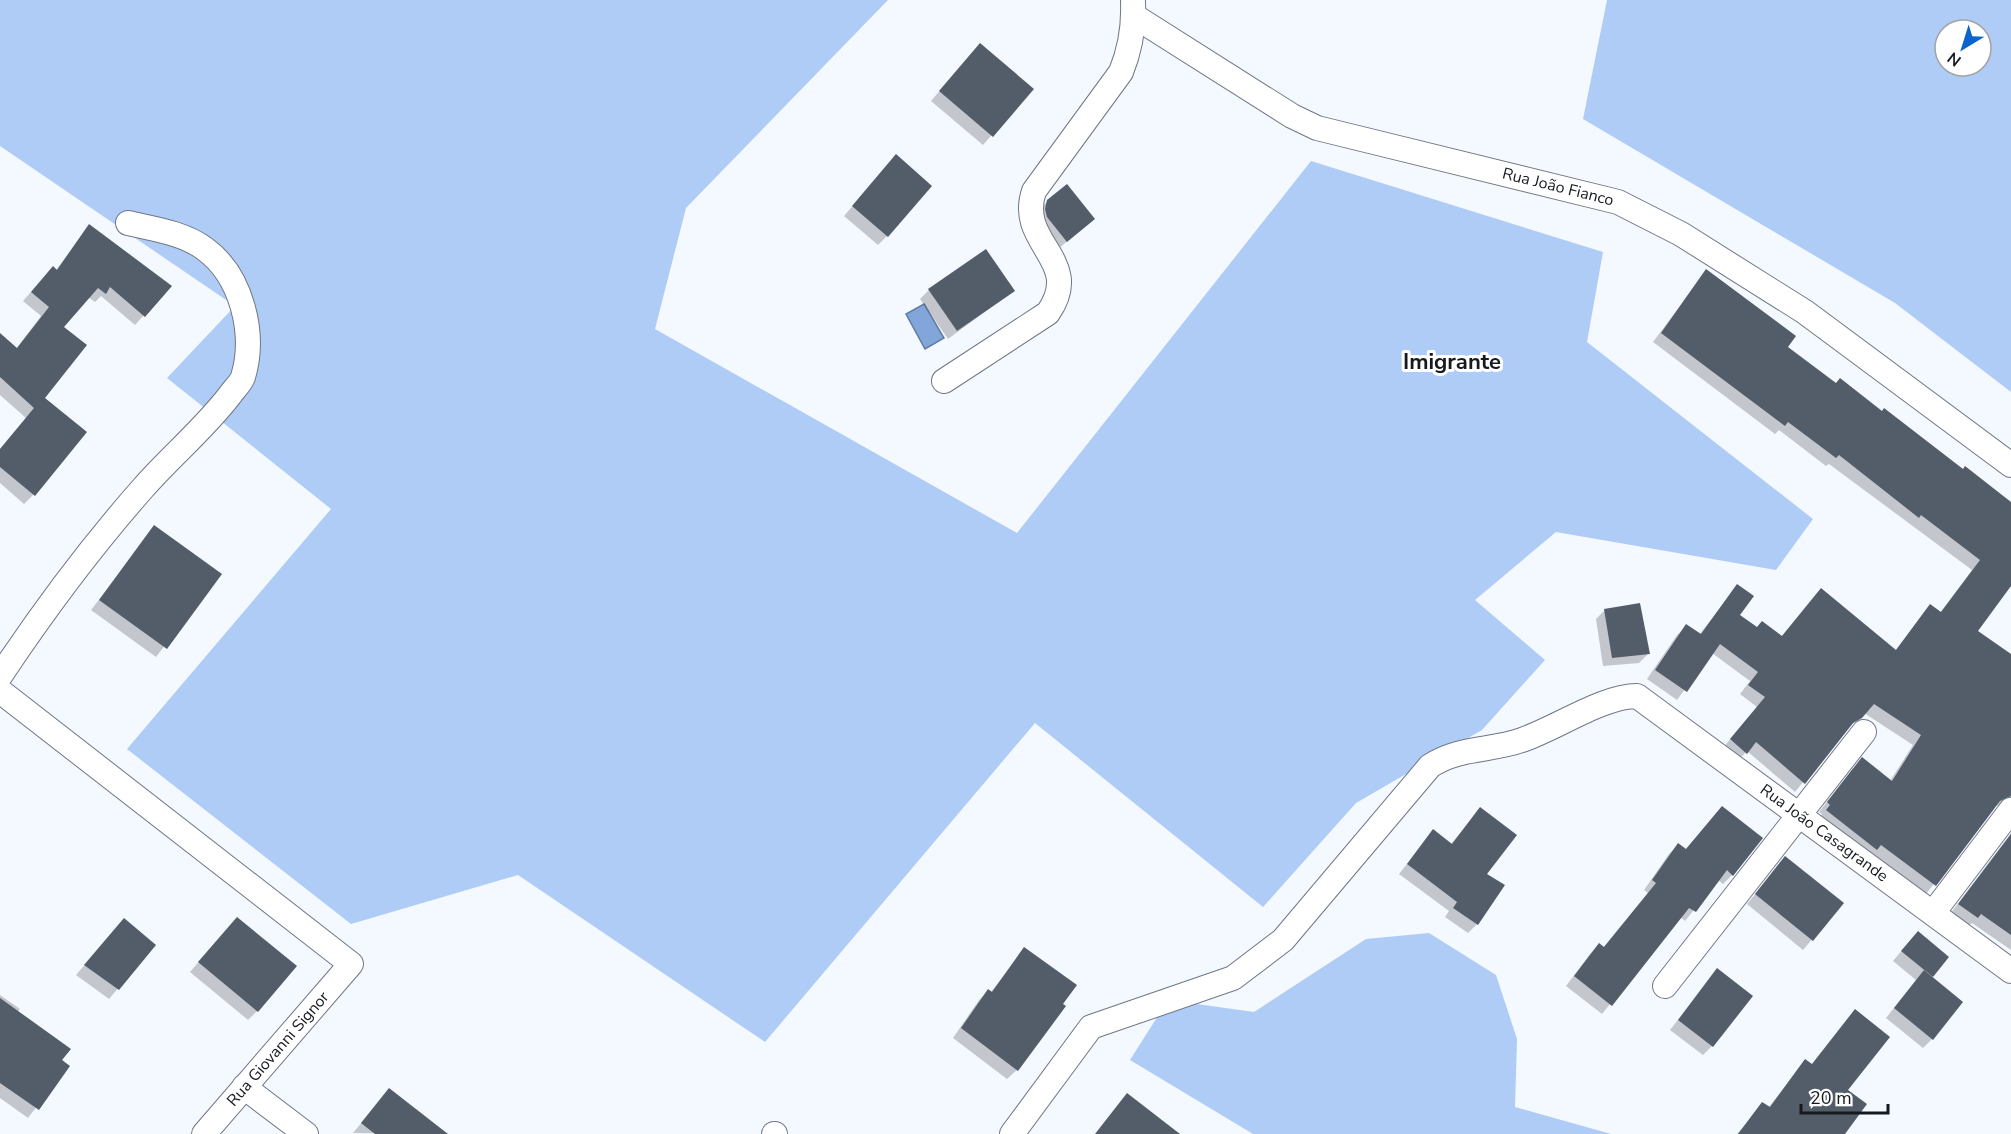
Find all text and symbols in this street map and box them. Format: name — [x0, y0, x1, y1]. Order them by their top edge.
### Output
north arrow — [1933, 18, 1993, 78]
text: N — [1943, 47, 1966, 71]
street label: Rua João Fianco — [1500, 163, 1616, 211]
district label: Imigrante — [1403, 347, 1501, 377]
street label: Rua João Casagrande — [1755, 779, 1893, 887]
street label: Rua Giovanni Signor — [222, 987, 334, 1111]
scale bar — [1801, 1077, 1888, 1115]
text: 20 m — [1810, 1086, 1852, 1110]

